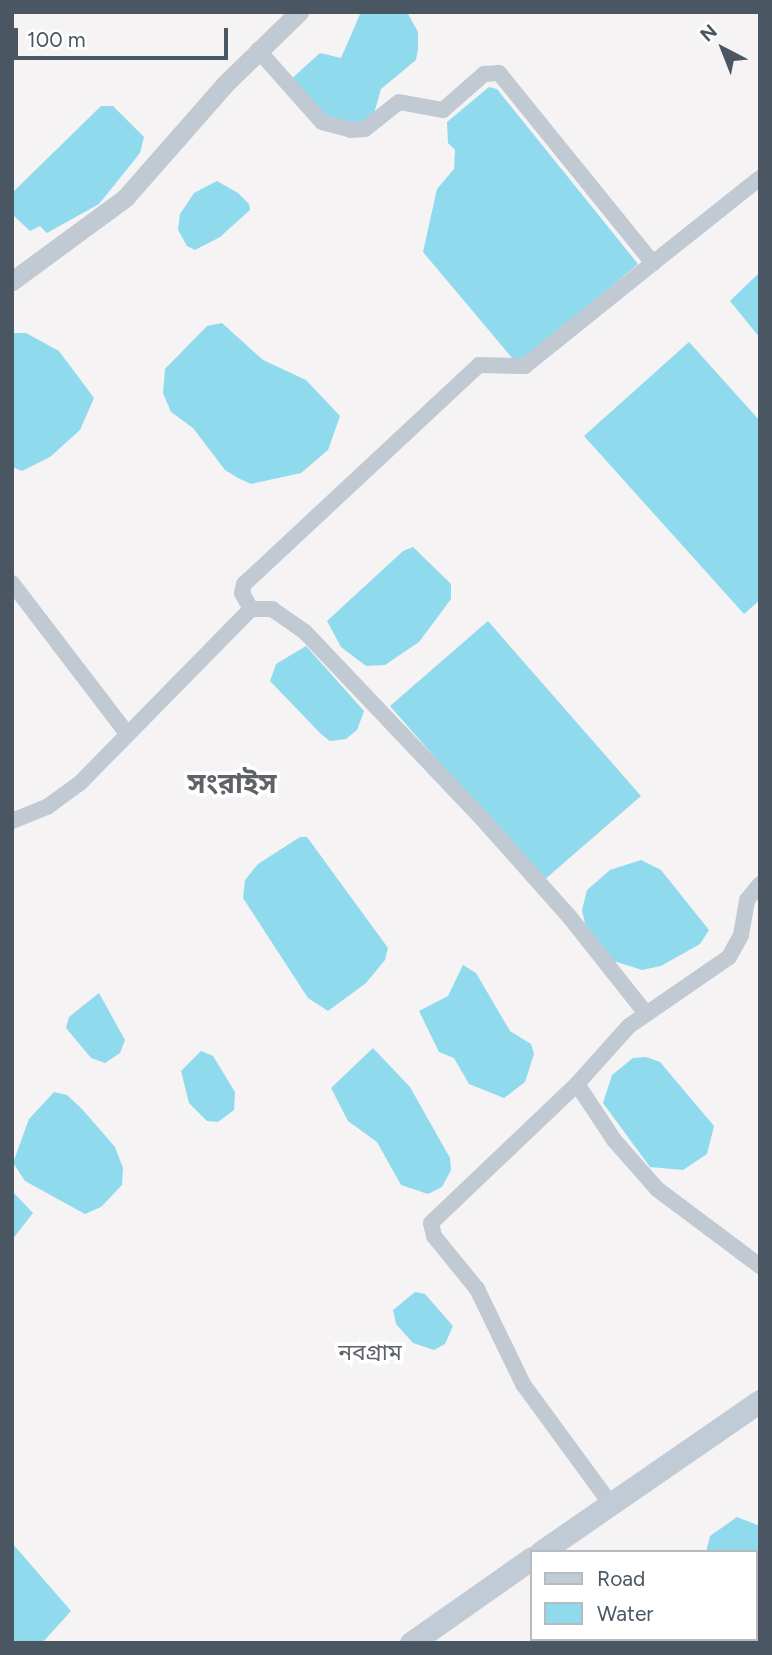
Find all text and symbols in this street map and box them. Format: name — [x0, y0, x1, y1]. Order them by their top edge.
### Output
scale bar — [18, 14, 231, 58]
north arrow — [688, 14, 758, 84]
text: N — [695, 20, 722, 46]
text: 100 m — [27, 27, 86, 52]
district label: সংরাইস — [188, 766, 276, 800]
district label: নবগ্ৰাম — [338, 1338, 402, 1366]
legend — [530, 1550, 758, 1641]
text: Road — [597, 1566, 645, 1591]
text: Water — [597, 1601, 653, 1626]

